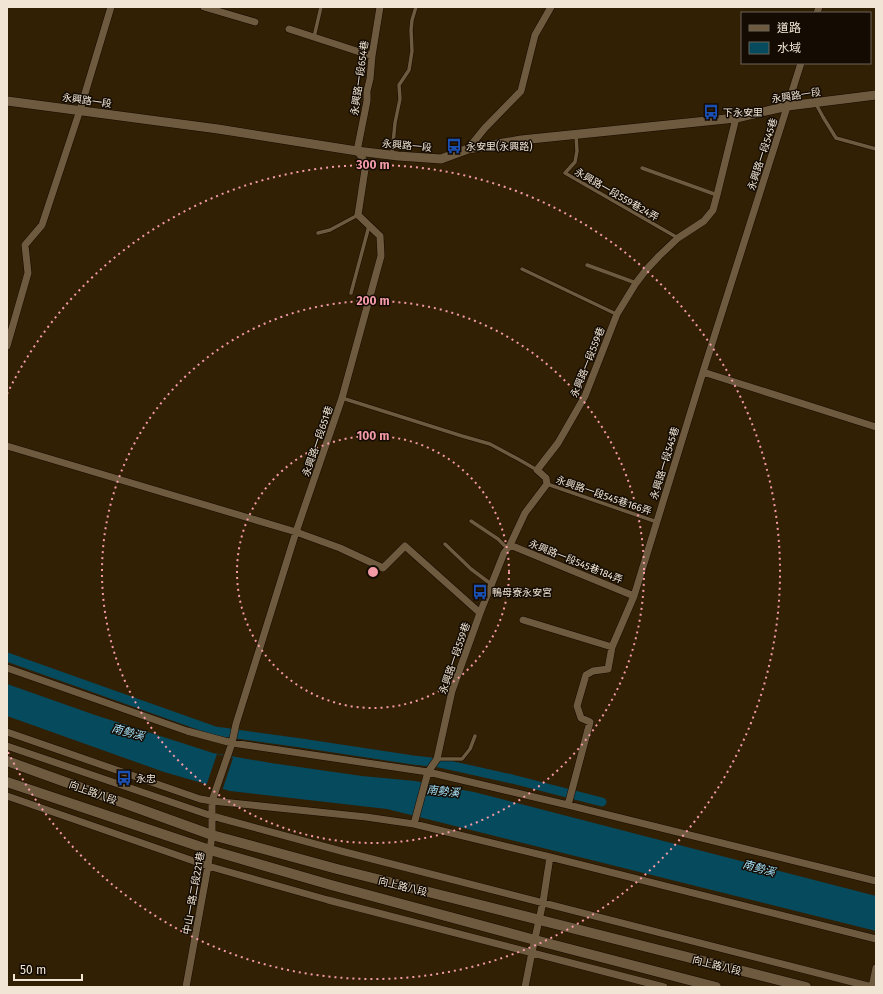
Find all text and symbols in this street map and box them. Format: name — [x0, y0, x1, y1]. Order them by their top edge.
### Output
legend — [741, 12, 871, 64]
text: 道路 — [777, 21, 801, 35]
street label: 永興路一段654巷 — [349, 40, 371, 116]
text: 水域 — [777, 41, 801, 55]
street label: 永興路一段 — [771, 86, 822, 106]
street label: 永興路一段 — [61, 92, 112, 110]
bus stop icon: 下永安里 — [702, 103, 720, 121]
place label: 下永安里 — [723, 107, 763, 119]
street label: 永興路一段545巷 — [746, 117, 780, 192]
bus stop icon: 永安里(永興路) — [445, 137, 463, 155]
street label: 永興路一段 — [381, 138, 432, 154]
place label: 永安里(永興路) — [466, 140, 532, 153]
text: 300 m — [355, 158, 390, 172]
street label: 永興路一段559巷24弄 — [572, 166, 661, 224]
text: 200 m — [356, 294, 390, 308]
street label: 永興路一段559巷 — [568, 325, 608, 399]
street label: 永興路一段651巷 — [300, 404, 336, 478]
street label: 永興路一段545巷 — [648, 426, 682, 501]
text: 100 m — [357, 429, 389, 443]
street label: 永興路一段545巷166弄 — [554, 474, 653, 518]
street label: 永興路一段545巷184弄 — [527, 538, 624, 586]
centre of rings — [366, 565, 380, 579]
bus stop icon: 鴨母寮永安宮 — [471, 583, 489, 601]
place label: 鴨母寮永安宮 — [492, 587, 552, 599]
street label: 永興路一段559巷 — [437, 621, 473, 696]
water label: 南勢溪 — [110, 722, 147, 744]
bus stop icon: 永忠 — [115, 769, 133, 787]
place label: 永忠 — [136, 773, 156, 785]
street label: 向上路八段 — [67, 779, 118, 807]
water label: 南勢溪 — [426, 783, 462, 800]
street label: 中山一路二段221巷 — [181, 851, 207, 936]
water label: 南勢溪 — [741, 858, 778, 880]
street label: 向上路八段 — [377, 875, 428, 899]
street label: 向上路八段 — [691, 954, 742, 978]
scale bar — [14, 956, 82, 982]
text: 50 m — [20, 963, 46, 977]

